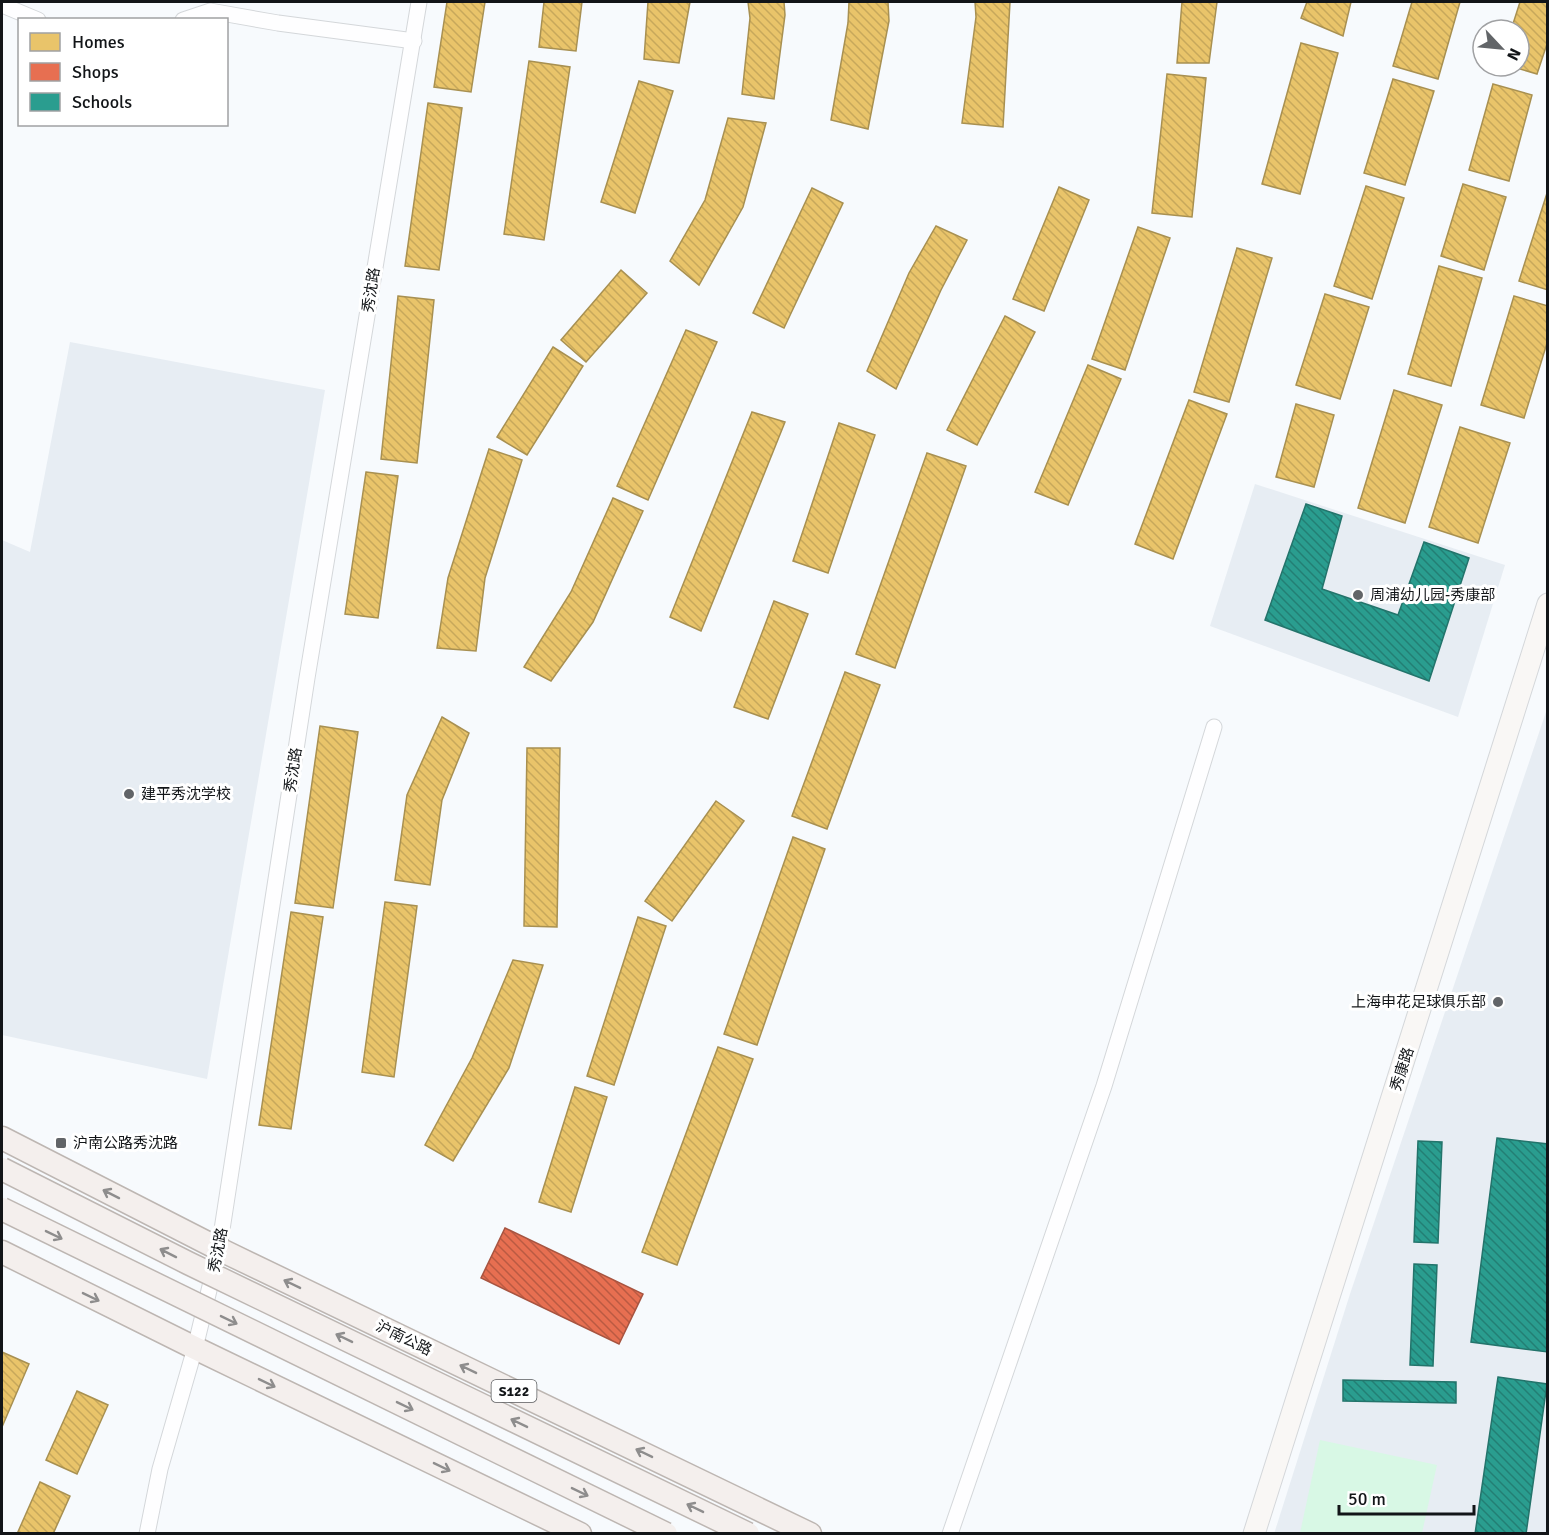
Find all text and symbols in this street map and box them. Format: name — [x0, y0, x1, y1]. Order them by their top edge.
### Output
legend — [18, 18, 228, 126]
north arrow — [1471, 18, 1531, 78]
text: Homes — [72, 31, 125, 53]
text: N — [1502, 45, 1525, 64]
text: Shops — [72, 61, 119, 83]
text: Schools — [72, 91, 132, 113]
street label: 秀沈路 — [359, 266, 383, 314]
place label: 周浦幼儿园-秀康部 — [1370, 586, 1495, 604]
marker: 周浦幼儿园-秀康部 — [1351, 588, 1365, 602]
street label: 秀沈路 — [281, 746, 305, 794]
place label: 建平秀沈学校 — [141, 785, 231, 803]
marker: 建平秀沈学校 — [122, 787, 136, 801]
place label: 上海申花足球俱乐部 — [1351, 993, 1486, 1011]
marker: 上海申花足球俱乐部 — [1491, 995, 1505, 1009]
street label: 秀康路 — [1386, 1045, 1418, 1093]
place label: 沪南公路秀沈路 — [73, 1134, 178, 1152]
marker: 沪南公路秀沈路 — [54, 1136, 68, 1150]
one-way arrow — [103, 1188, 120, 1200]
street label: 秀沈路 — [205, 1226, 231, 1274]
one-way arrow — [45, 1230, 63, 1241]
one-way arrow — [160, 1247, 178, 1259]
one-way arrow — [284, 1278, 302, 1290]
one-way arrow — [82, 1291, 100, 1303]
one-way arrow — [220, 1315, 238, 1327]
street label: 沪南公路 — [373, 1317, 435, 1359]
one-way arrow — [335, 1332, 353, 1344]
one-way arrow — [459, 1362, 477, 1374]
one-way arrow — [257, 1377, 275, 1389]
road number: S122 — [492, 1380, 536, 1402]
one-way arrow — [395, 1401, 413, 1412]
one-way arrow — [511, 1417, 529, 1429]
one-way arrow — [635, 1447, 653, 1459]
one-way arrow — [433, 1462, 451, 1474]
scale bar — [1339, 1478, 1474, 1516]
one-way arrow — [570, 1486, 588, 1498]
text: 50 m — [1348, 1488, 1386, 1510]
one-way arrow — [687, 1502, 705, 1513]

